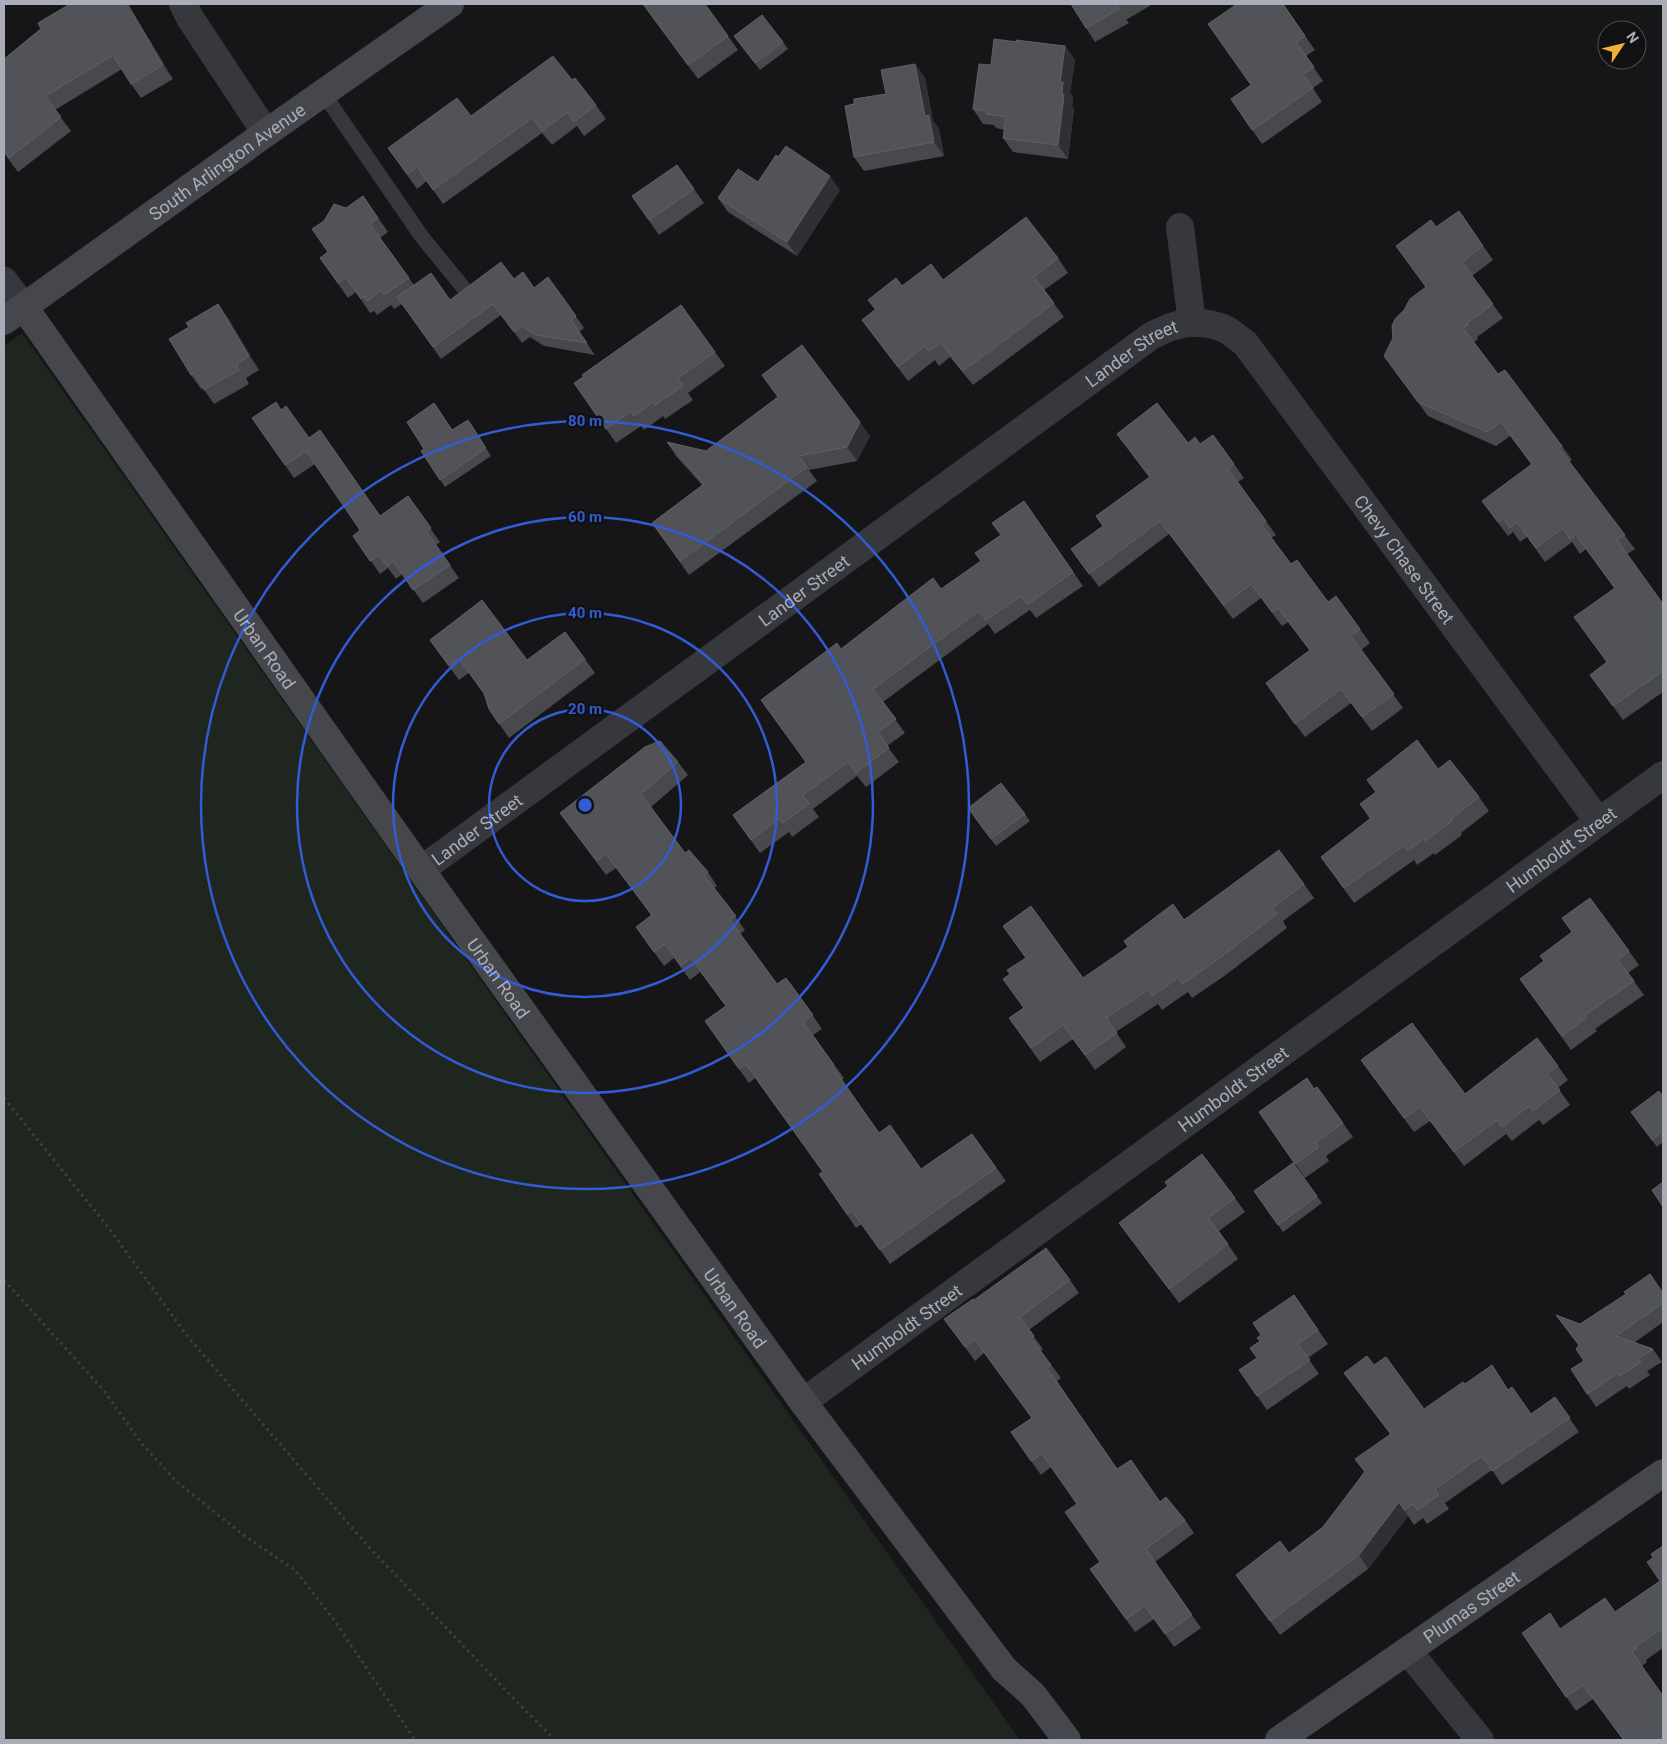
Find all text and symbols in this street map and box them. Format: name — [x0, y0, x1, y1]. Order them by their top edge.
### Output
north arrow — [1597, 20, 1647, 70]
text: N — [1623, 29, 1642, 46]
street label: South Arlington Avenue — [144, 98, 309, 224]
street label: Lander Street — [1081, 315, 1180, 391]
text: 80 m — [568, 412, 602, 430]
street label: Chevy Chase Street — [1350, 491, 1459, 628]
text: 60 m — [568, 508, 602, 526]
street label: Lander Street — [754, 550, 853, 630]
street label: Urban Road — [229, 604, 300, 693]
text: 40 m — [568, 604, 602, 622]
text: 20 m — [568, 700, 602, 718]
street label: Lander Street — [427, 789, 526, 869]
centre of rings — [576, 796, 594, 814]
street label: Humboldt Street — [1502, 802, 1620, 897]
street label: Urban Road — [463, 934, 534, 1022]
street label: Humboldt Street — [1174, 1041, 1292, 1136]
street label: Urban Road — [700, 1264, 771, 1352]
street label: Humboldt Street — [847, 1279, 966, 1374]
street label: Plumas Street — [1419, 1566, 1523, 1647]

